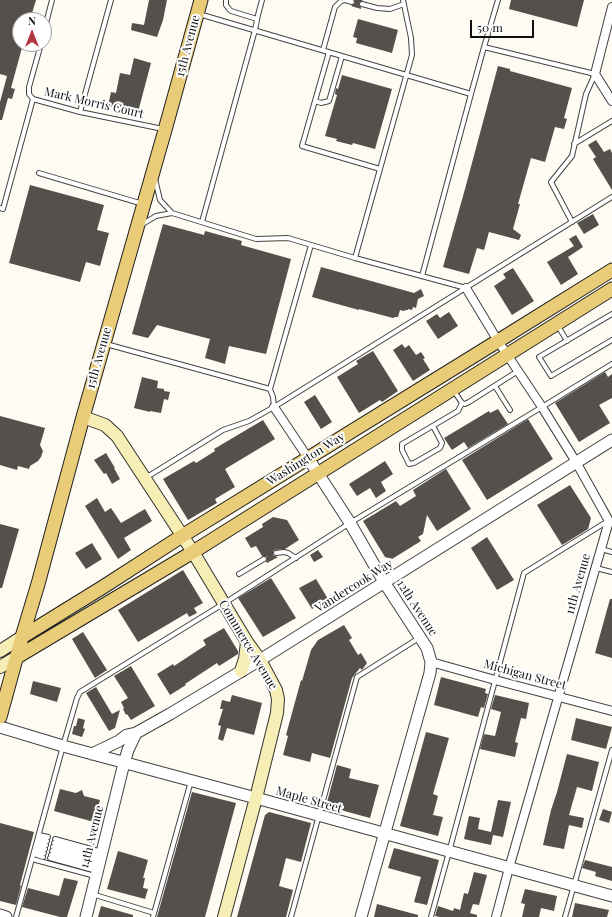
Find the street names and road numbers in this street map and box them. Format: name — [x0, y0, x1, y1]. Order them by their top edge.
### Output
street label: 15th Avenue — [173, 14, 203, 78]
street label: Mark Morris Court — [43, 85, 145, 121]
street label: 15th Avenue — [83, 326, 115, 390]
street label: Washington Way — [265, 429, 347, 489]
street label: 11th Avenue — [562, 552, 594, 616]
street label: Vandercook Way — [313, 556, 395, 616]
street label: 12th Avenue — [394, 577, 440, 639]
street label: Commerce Avenue — [216, 598, 280, 692]
street label: Michigan Street — [482, 657, 568, 693]
street label: Maple Street — [274, 784, 344, 816]
street label: 14th Avenue — [77, 804, 107, 870]

